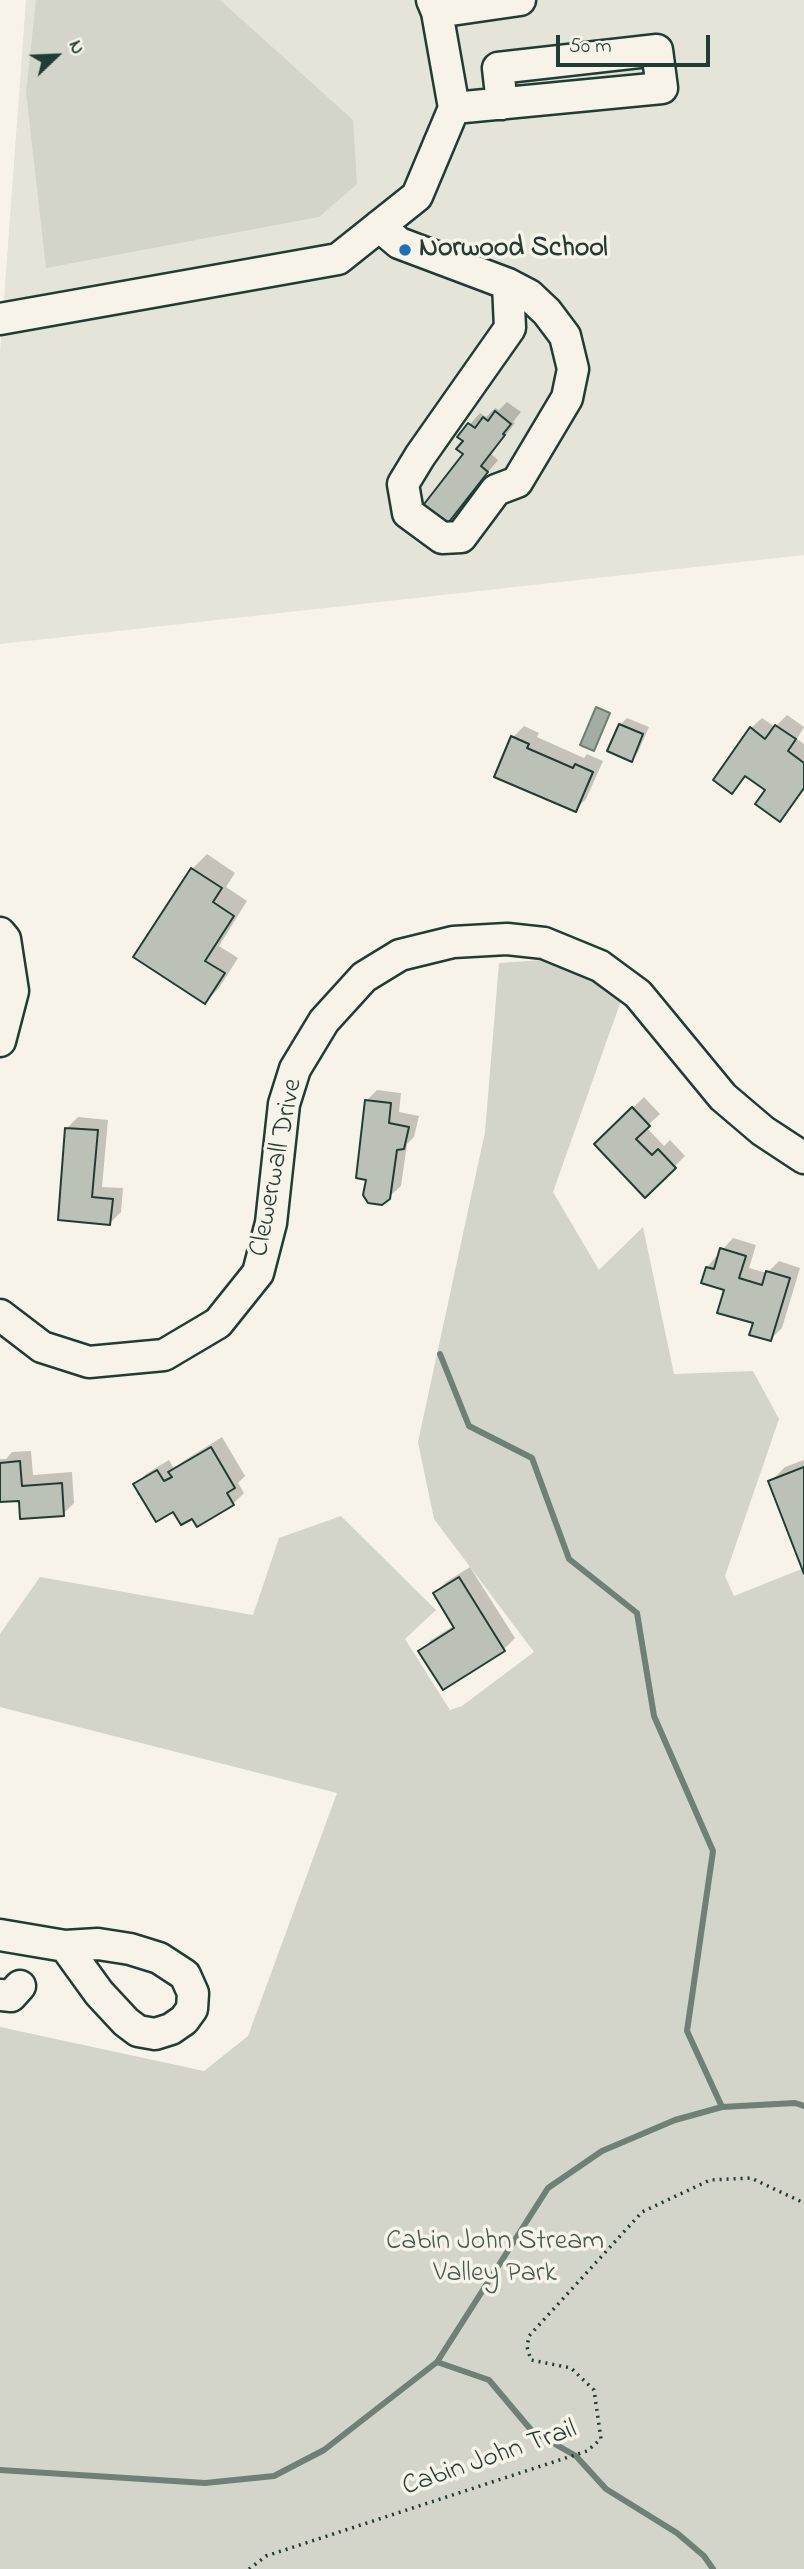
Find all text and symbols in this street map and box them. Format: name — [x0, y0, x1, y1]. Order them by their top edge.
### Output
north arrow — [21, 21, 91, 91]
scale bar — [559, 21, 713, 65]
text: 50 m — [569, 32, 612, 62]
text: N — [61, 36, 91, 59]
place label: Norwood School — [419, 233, 608, 267]
marker: Norwood School — [397, 242, 413, 258]
street label: Clewerwall Drive — [244, 1076, 312, 1260]
park label: Cabin John Stream Valley Park — [386, 2226, 604, 2292]
street label: Cabin John Trail — [398, 2414, 582, 2506]

